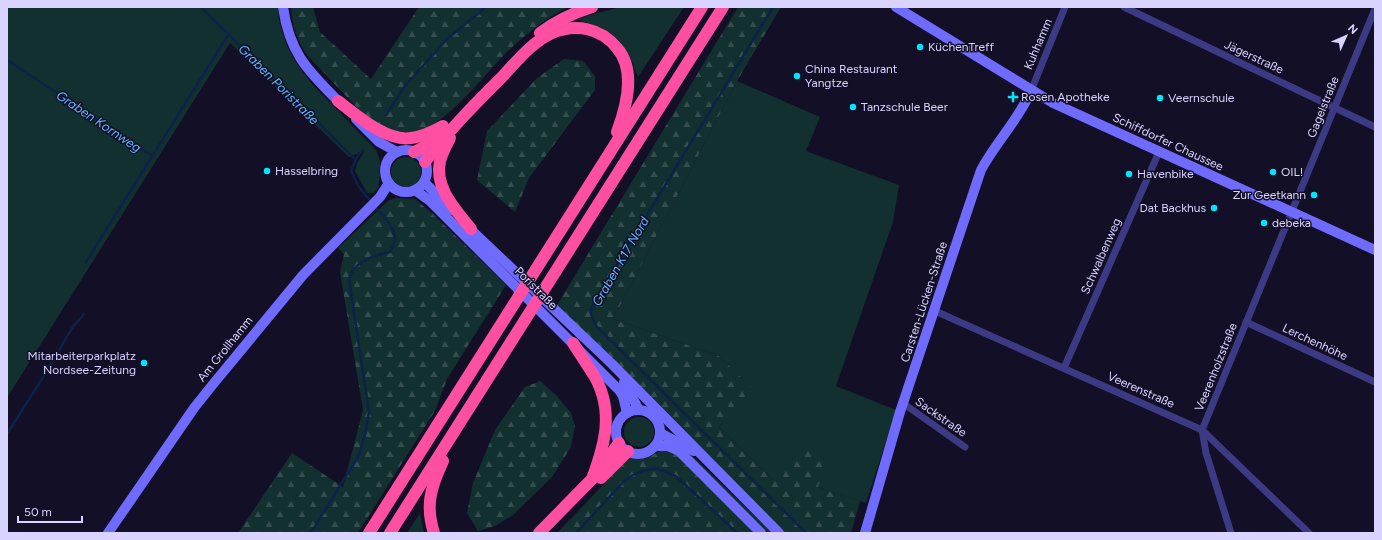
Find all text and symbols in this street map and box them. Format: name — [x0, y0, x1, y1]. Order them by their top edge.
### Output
street label: Kuhhamm — [1021, 16, 1055, 72]
north arrow — [1326, 16, 1366, 56]
text: N — [1345, 22, 1360, 37]
street label: Jägerstraße — [1222, 37, 1286, 77]
place label: KüchenTreff — [928, 40, 995, 54]
water label: Graben Poristraße — [235, 41, 322, 128]
marker: KüchenTreff — [915, 42, 925, 52]
place label: China Restaurant Yangtze — [805, 62, 898, 90]
marker: China Restaurant Yangtze — [792, 71, 802, 81]
street label: Gagelstraße — [1304, 74, 1342, 140]
water label: Graben Kornweg — [54, 88, 144, 155]
place label: Rosen Apotheke — [1021, 90, 1110, 104]
place label: Veernschule — [1168, 91, 1235, 105]
marker: Rosen Apotheke — [1008, 92, 1018, 102]
marker: Veernschule — [1155, 93, 1165, 103]
place label: Tanzschule Beer — [861, 100, 948, 114]
marker: Tanzschule Beer — [848, 102, 858, 112]
street label: Schiffdorfer Chaussee — [1110, 110, 1226, 174]
place label: Hasselbring — [275, 164, 338, 178]
place label: OIL! — [1281, 165, 1303, 179]
marker: Hasselbring — [262, 166, 272, 176]
place label: Havenbike — [1137, 167, 1194, 181]
marker: OIL! — [1268, 167, 1278, 177]
marker: Havenbike — [1124, 169, 1134, 179]
place label: Zur Geetkann — [1233, 188, 1306, 202]
marker: Zur Geetkann — [1309, 190, 1319, 200]
place label: Dat Backhus — [1139, 201, 1206, 215]
marker: Dat Backhus — [1209, 203, 1219, 213]
water label: Graben K17 Nord — [589, 214, 652, 308]
street label: Schwalbenweg — [1078, 216, 1124, 296]
place label: debeka — [1272, 216, 1311, 230]
marker: debeka — [1259, 218, 1269, 228]
street label: Carsten-Lücken-Straße — [898, 240, 950, 364]
street label: Poristraße — [512, 264, 560, 312]
street label: Am Grollhamm — [194, 314, 256, 384]
street label: Veerenholzstraße — [1192, 320, 1240, 413]
street label: Lerchenhöhe — [1280, 321, 1350, 363]
place label: Mitarbeiterparkplatz Nordsee-Zeitung — [28, 349, 136, 377]
marker: Mitarbeiterparkplatz Nordsee-Zeitung — [139, 358, 149, 368]
street label: Veerenstraße — [1105, 369, 1177, 411]
street label: Sackstraße — [913, 394, 970, 440]
scale bar — [18, 498, 82, 524]
text: 50 m — [24, 505, 52, 519]

